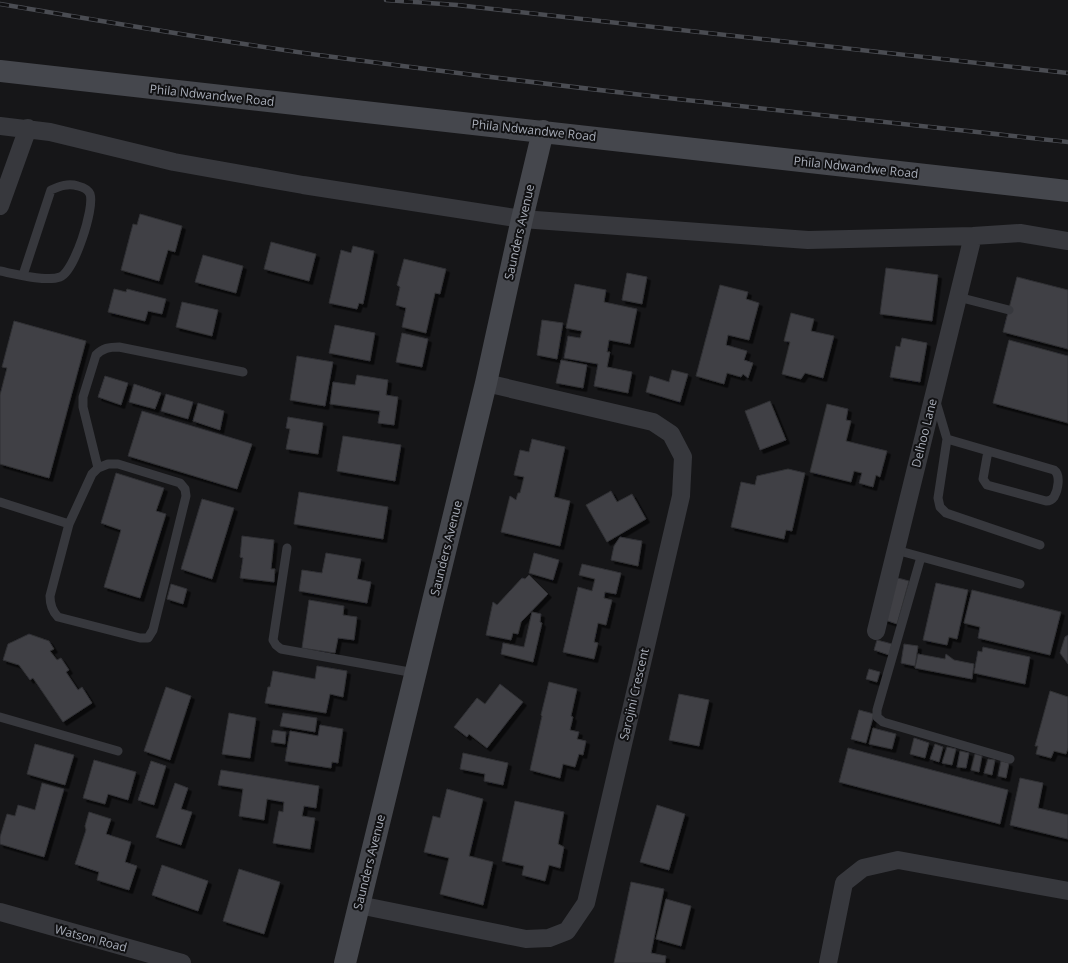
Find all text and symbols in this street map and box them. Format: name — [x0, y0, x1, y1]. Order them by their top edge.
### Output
street label: Phila Ndwandwe Road — [149, 80, 275, 110]
street label: Phila Ndwandwe Road — [471, 115, 597, 145]
street label: Phila Ndwandwe Road — [793, 152, 919, 182]
street label: Saunders Avenue — [500, 182, 538, 281]
street label: Delhoo Lane — [907, 397, 941, 469]
street label: Saunders Avenue — [426, 498, 466, 597]
street label: Sarojini Crescent — [615, 646, 653, 742]
street label: Saunders Avenue — [349, 812, 389, 911]
street label: Watson Road — [53, 920, 129, 956]

